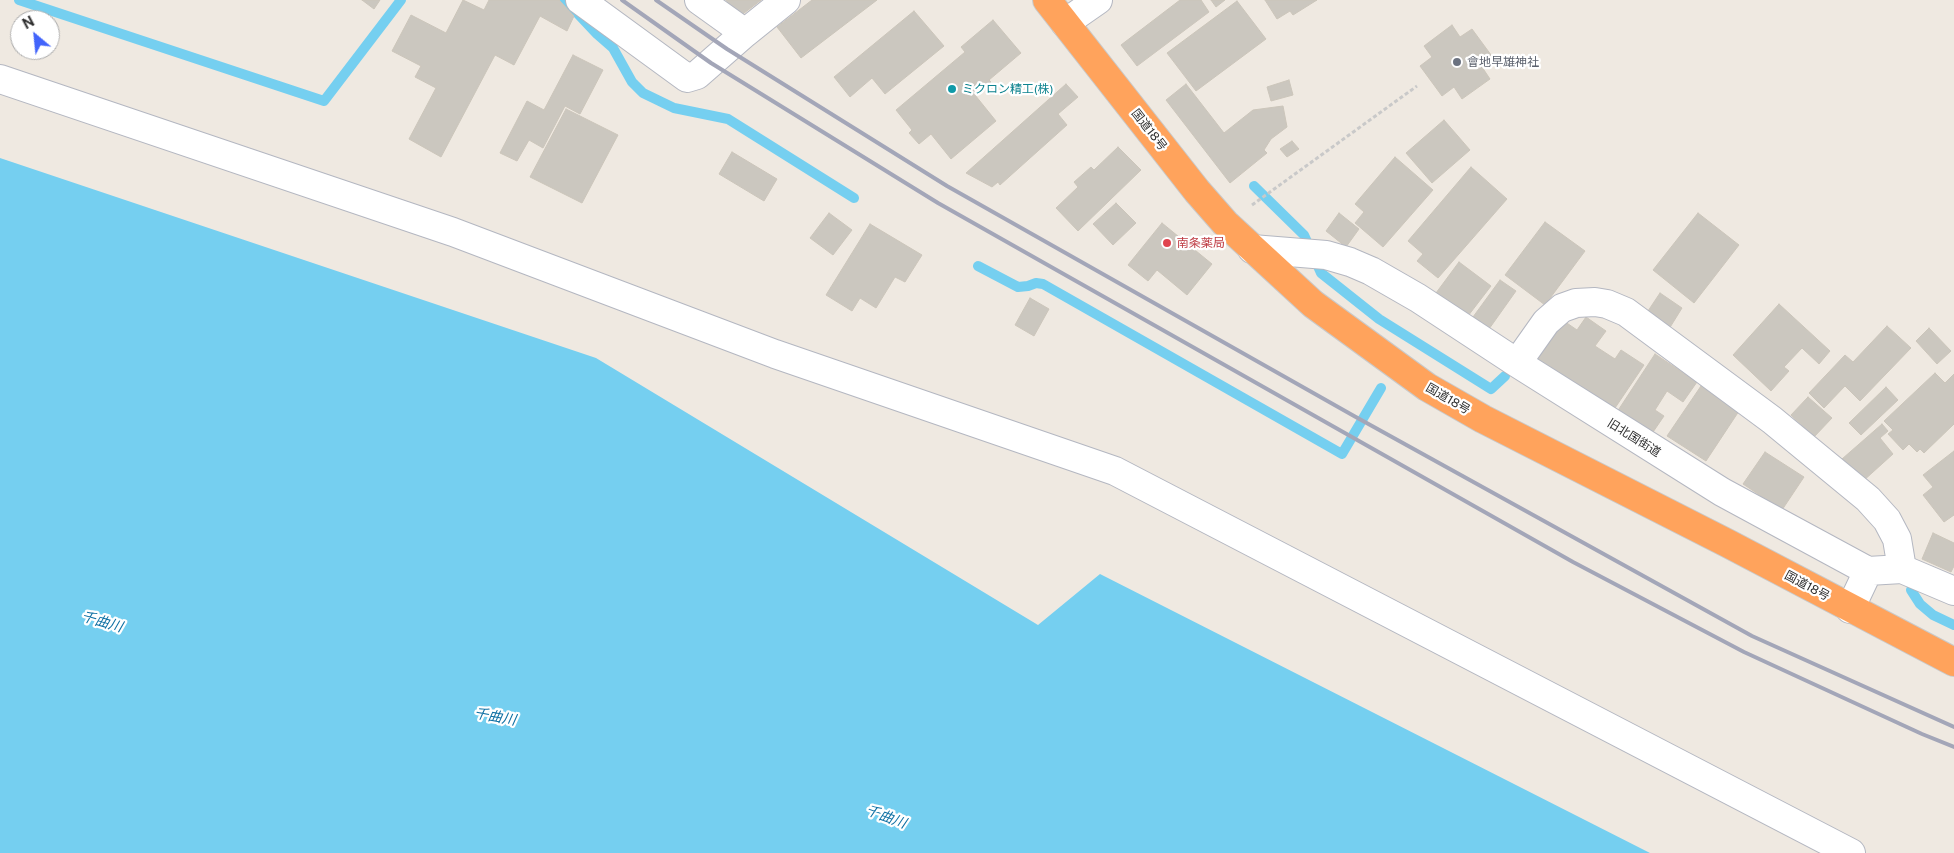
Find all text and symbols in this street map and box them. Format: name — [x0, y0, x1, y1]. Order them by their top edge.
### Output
north arrow — [10, 10, 60, 60]
text: N — [20, 13, 37, 32]
place label: 會地早雄神社 — [1467, 55, 1539, 69]
marker: 會地早雄神社 — [1451, 56, 1463, 68]
place label: ミクロン精工(株) — [962, 82, 1053, 96]
marker: ミクロン精工(株) — [946, 83, 958, 95]
street label: 国道18号 — [1128, 106, 1170, 154]
place label: 南条薬局 — [1177, 236, 1225, 250]
marker: 南条薬局 — [1161, 237, 1173, 249]
street label: 国道18号 — [1423, 381, 1473, 417]
street label: 旧北国街道 — [1605, 416, 1663, 460]
street label: 国道18号 — [1782, 568, 1832, 604]
water label: 千曲川 — [79, 608, 125, 636]
water label: 千曲川 — [473, 705, 517, 729]
water label: 千曲川 — [863, 802, 909, 832]

